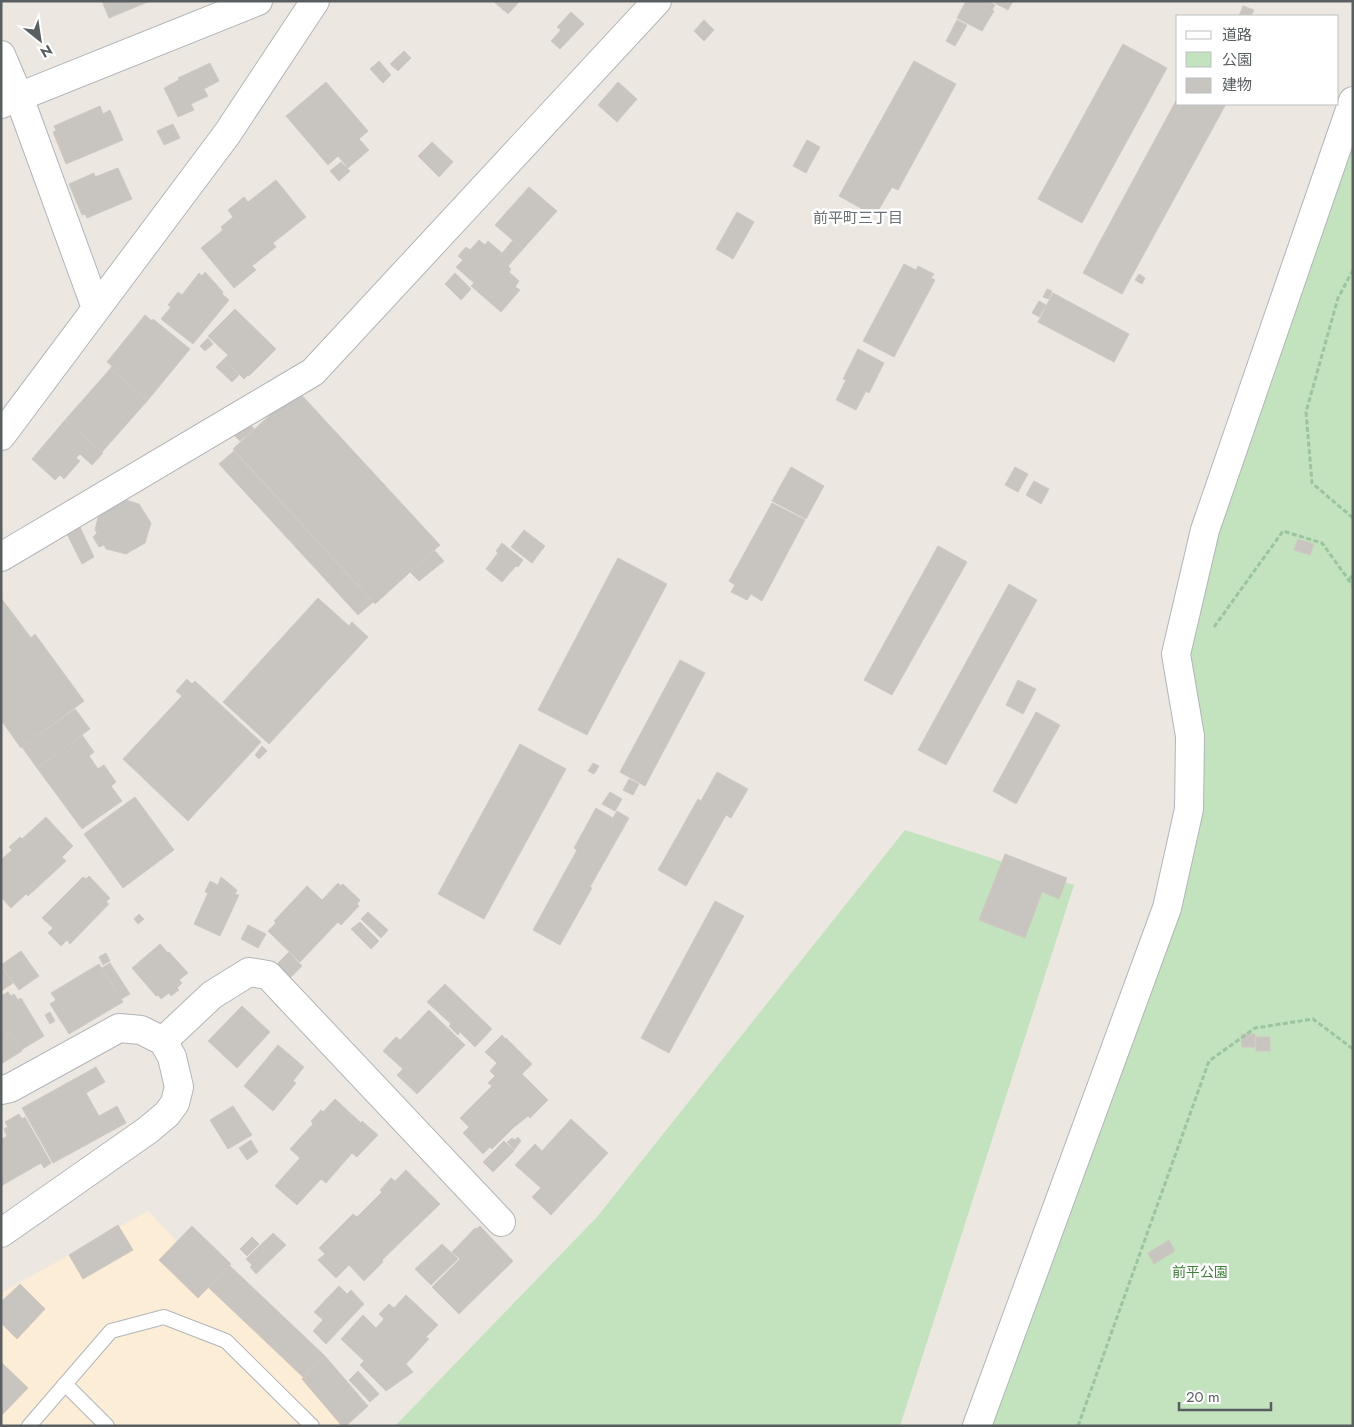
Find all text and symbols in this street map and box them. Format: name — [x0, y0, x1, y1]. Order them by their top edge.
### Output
north arrow — [15, 15, 65, 65]
legend — [1176, 15, 1339, 105]
text: 道路 — [1222, 24, 1252, 46]
text: N — [37, 40, 56, 63]
text: 公園 — [1222, 49, 1252, 71]
text: 建物 — [1222, 74, 1252, 96]
district label: 前平町三丁目 — [813, 207, 903, 229]
park label: 前平公園 — [1172, 1262, 1228, 1282]
scale bar — [1179, 1380, 1272, 1412]
text: 20 m — [1186, 1386, 1220, 1408]

